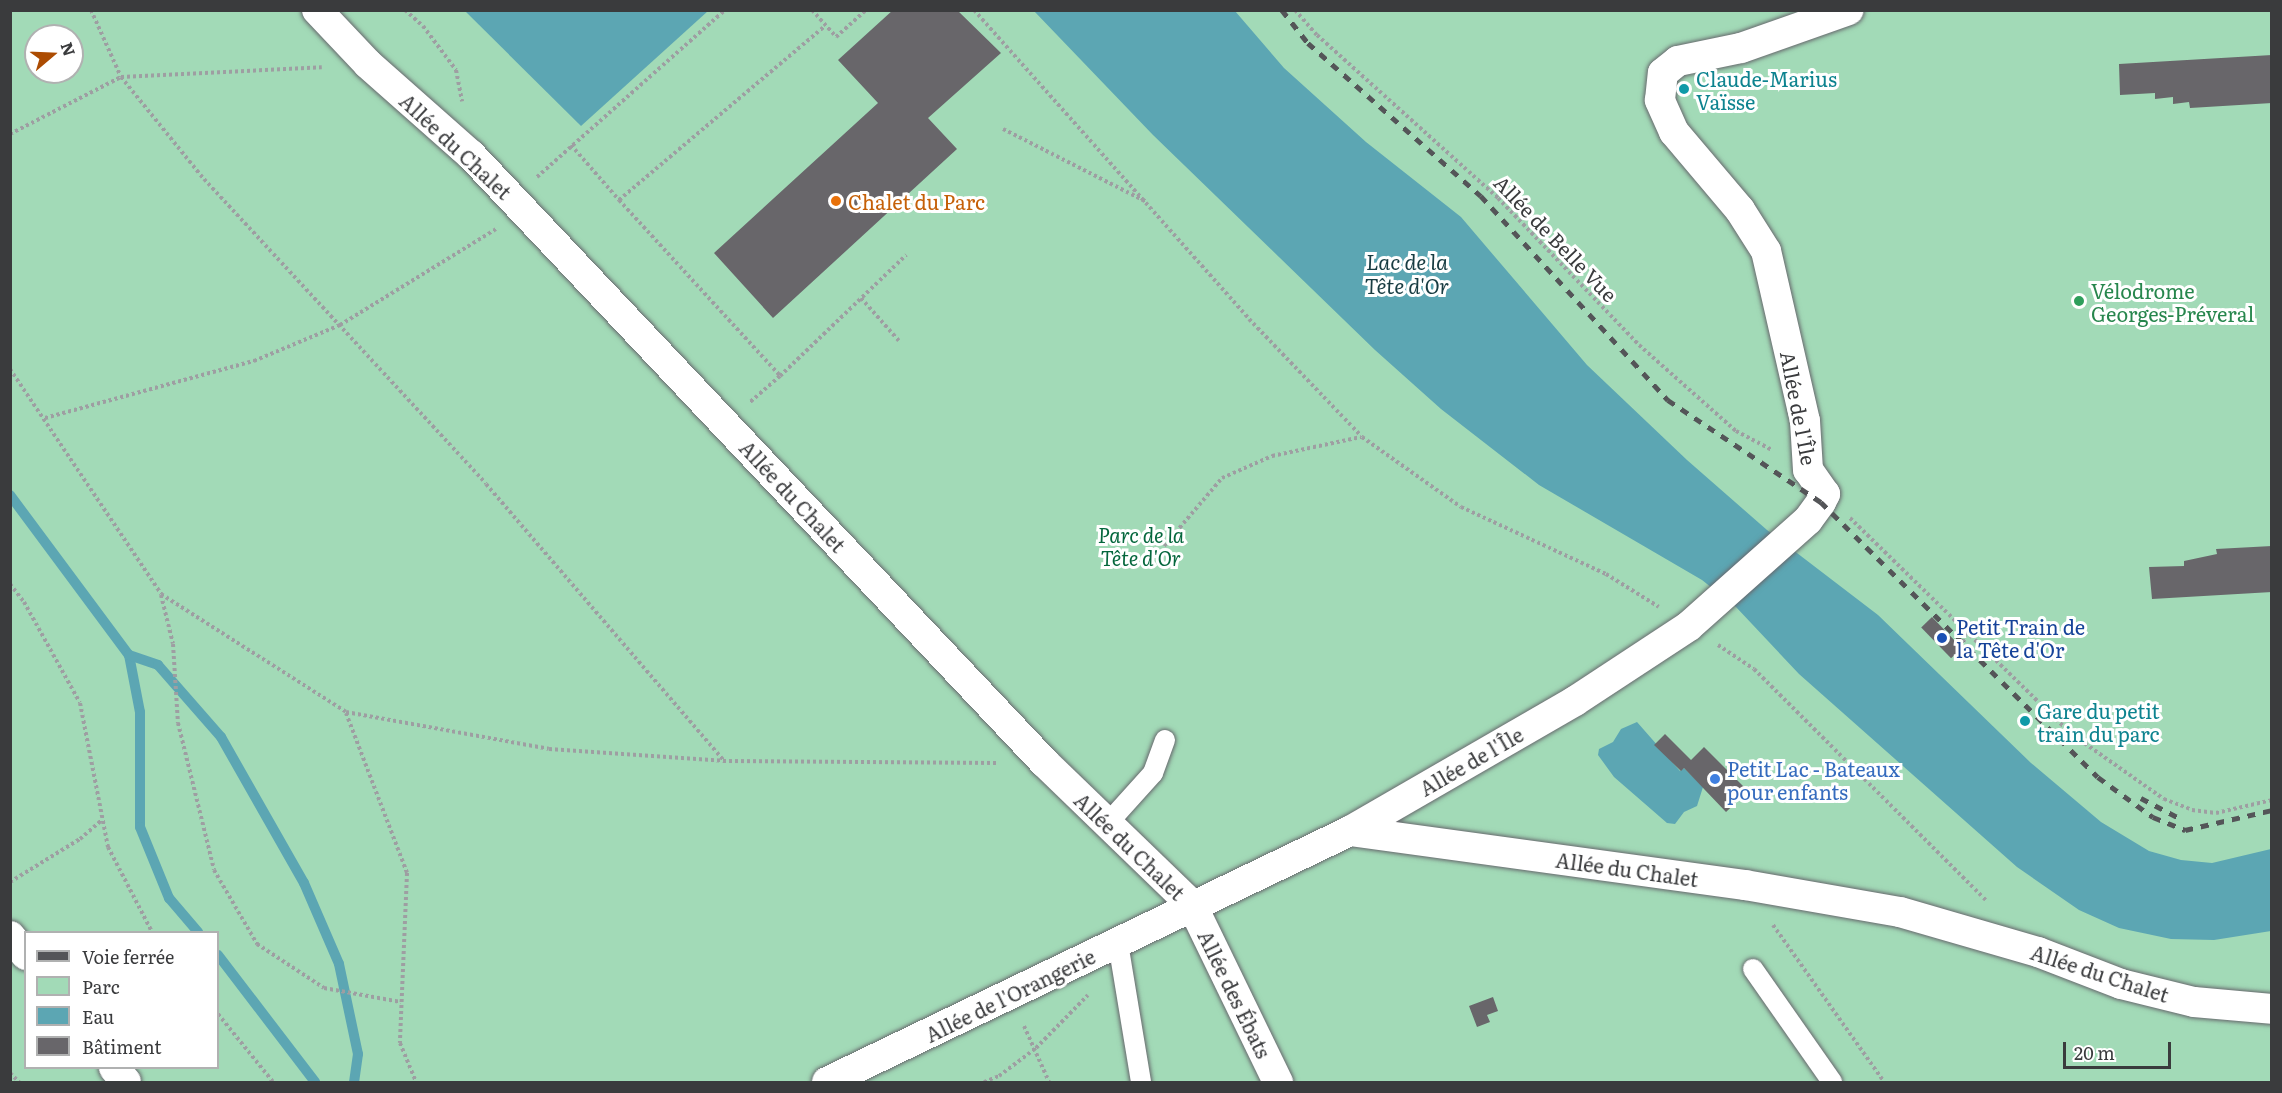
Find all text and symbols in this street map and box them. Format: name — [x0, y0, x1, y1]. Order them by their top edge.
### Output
north arrow — [24, 24, 84, 84]
text: N — [56, 39, 83, 59]
place label: Claude-Marius Vaïsse — [1696, 66, 1837, 113]
marker: Claude-Marius Vaïsse — [1677, 82, 1691, 96]
street label: Allée du Chalet — [395, 88, 517, 204]
street label: Allée de Belle Vue — [1490, 170, 1622, 306]
place label: Chalet du Parc — [848, 189, 985, 213]
marker: Chalet du Parc — [829, 194, 843, 208]
water label: Lac de la Tête d'Or — [1365, 248, 1449, 298]
place label: Vélodrome Georges-Préveral — [2091, 278, 2254, 325]
marker: Vélodrome Georges-Préveral — [2072, 294, 2086, 308]
street label: Allée de l'Île — [1776, 349, 1822, 467]
street label: Allée du Chalet — [735, 435, 851, 557]
park label: Parc de la Tête d'Or — [1098, 523, 1184, 570]
place label: Petit Train de la Tête d'Or — [1956, 614, 2085, 661]
marker: Petit Train de la Tête d'Or — [1933, 629, 1951, 647]
place label: Gare du petit train du parc — [2037, 698, 2160, 745]
marker: Gare du petit train du parc — [2018, 714, 2032, 728]
street label: Allée de l'Île — [1415, 722, 1527, 800]
place label: Petit Lac - Bateaux pour enfants — [1727, 756, 1900, 803]
marker: Petit Lac - Bateaux pour enfants — [1708, 772, 1722, 786]
street label: Allée du Chalet — [1070, 787, 1190, 905]
street label: Allée du Chalet — [1554, 847, 1700, 891]
street label: Allée des Ébats — [1194, 926, 1276, 1062]
legend — [24, 931, 219, 1069]
street label: Allée du Chalet — [2028, 939, 2172, 1007]
text: Voie ferrée — [82, 943, 174, 970]
street label: Allée de l'Orangerie — [921, 943, 1099, 1047]
text: Parc — [82, 973, 120, 1000]
text: Eau — [82, 1003, 114, 1030]
scale bar — [2066, 1030, 2174, 1068]
text: Bâtiment — [82, 1033, 161, 1060]
text: 20 m — [2074, 1039, 2115, 1066]

